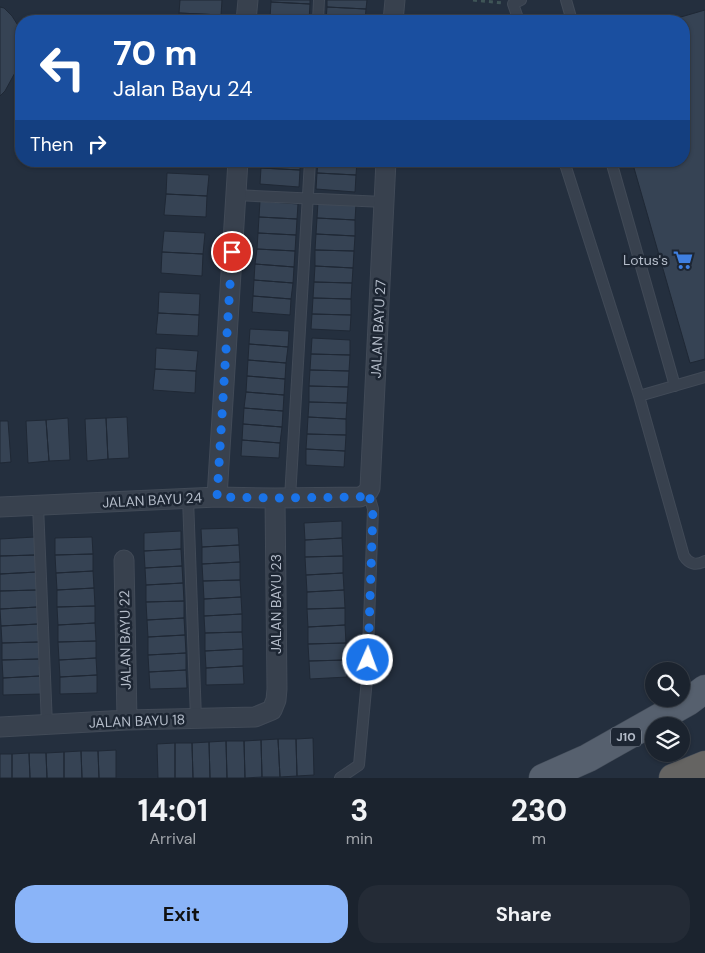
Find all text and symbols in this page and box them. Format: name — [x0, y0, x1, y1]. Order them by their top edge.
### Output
text: 70 m — [113, 30, 197, 76]
icon: left — [30, 35, 95, 100]
text: Jalan Bayu 24 — [113, 74, 253, 103]
icon: right — [83, 130, 111, 158]
text: Then — [30, 132, 73, 157]
pin — [211, 231, 253, 273]
icon: arrive — [218, 238, 246, 266]
supermarket icon: Lotus's — [672, 249, 694, 271]
place label: Lotus's — [623, 251, 668, 269]
street label: JALAN BAYU 27 — [366, 279, 390, 379]
street label: JALAN BAYU 24 — [102, 488, 203, 512]
street label: JALAN BAYU 23 — [267, 554, 285, 654]
street label: JALAN BAYU 22 — [115, 590, 135, 690]
position arrow — [341, 633, 393, 685]
map controls — [645, 662, 690, 762]
button: search — [645, 662, 690, 707]
street label: JALAN BAYU 18 — [89, 710, 185, 732]
button: layers — [645, 717, 690, 762]
road number: J10 — [611, 728, 641, 746]
text: 14:01 — [138, 791, 208, 830]
text: 3 — [350, 791, 368, 830]
text: 230 — [511, 791, 567, 830]
text: Arrival — [150, 828, 196, 849]
text: min — [346, 828, 373, 849]
text: m — [532, 828, 546, 849]
button: Exit — [15, 885, 348, 943]
button: Share — [358, 885, 690, 943]

